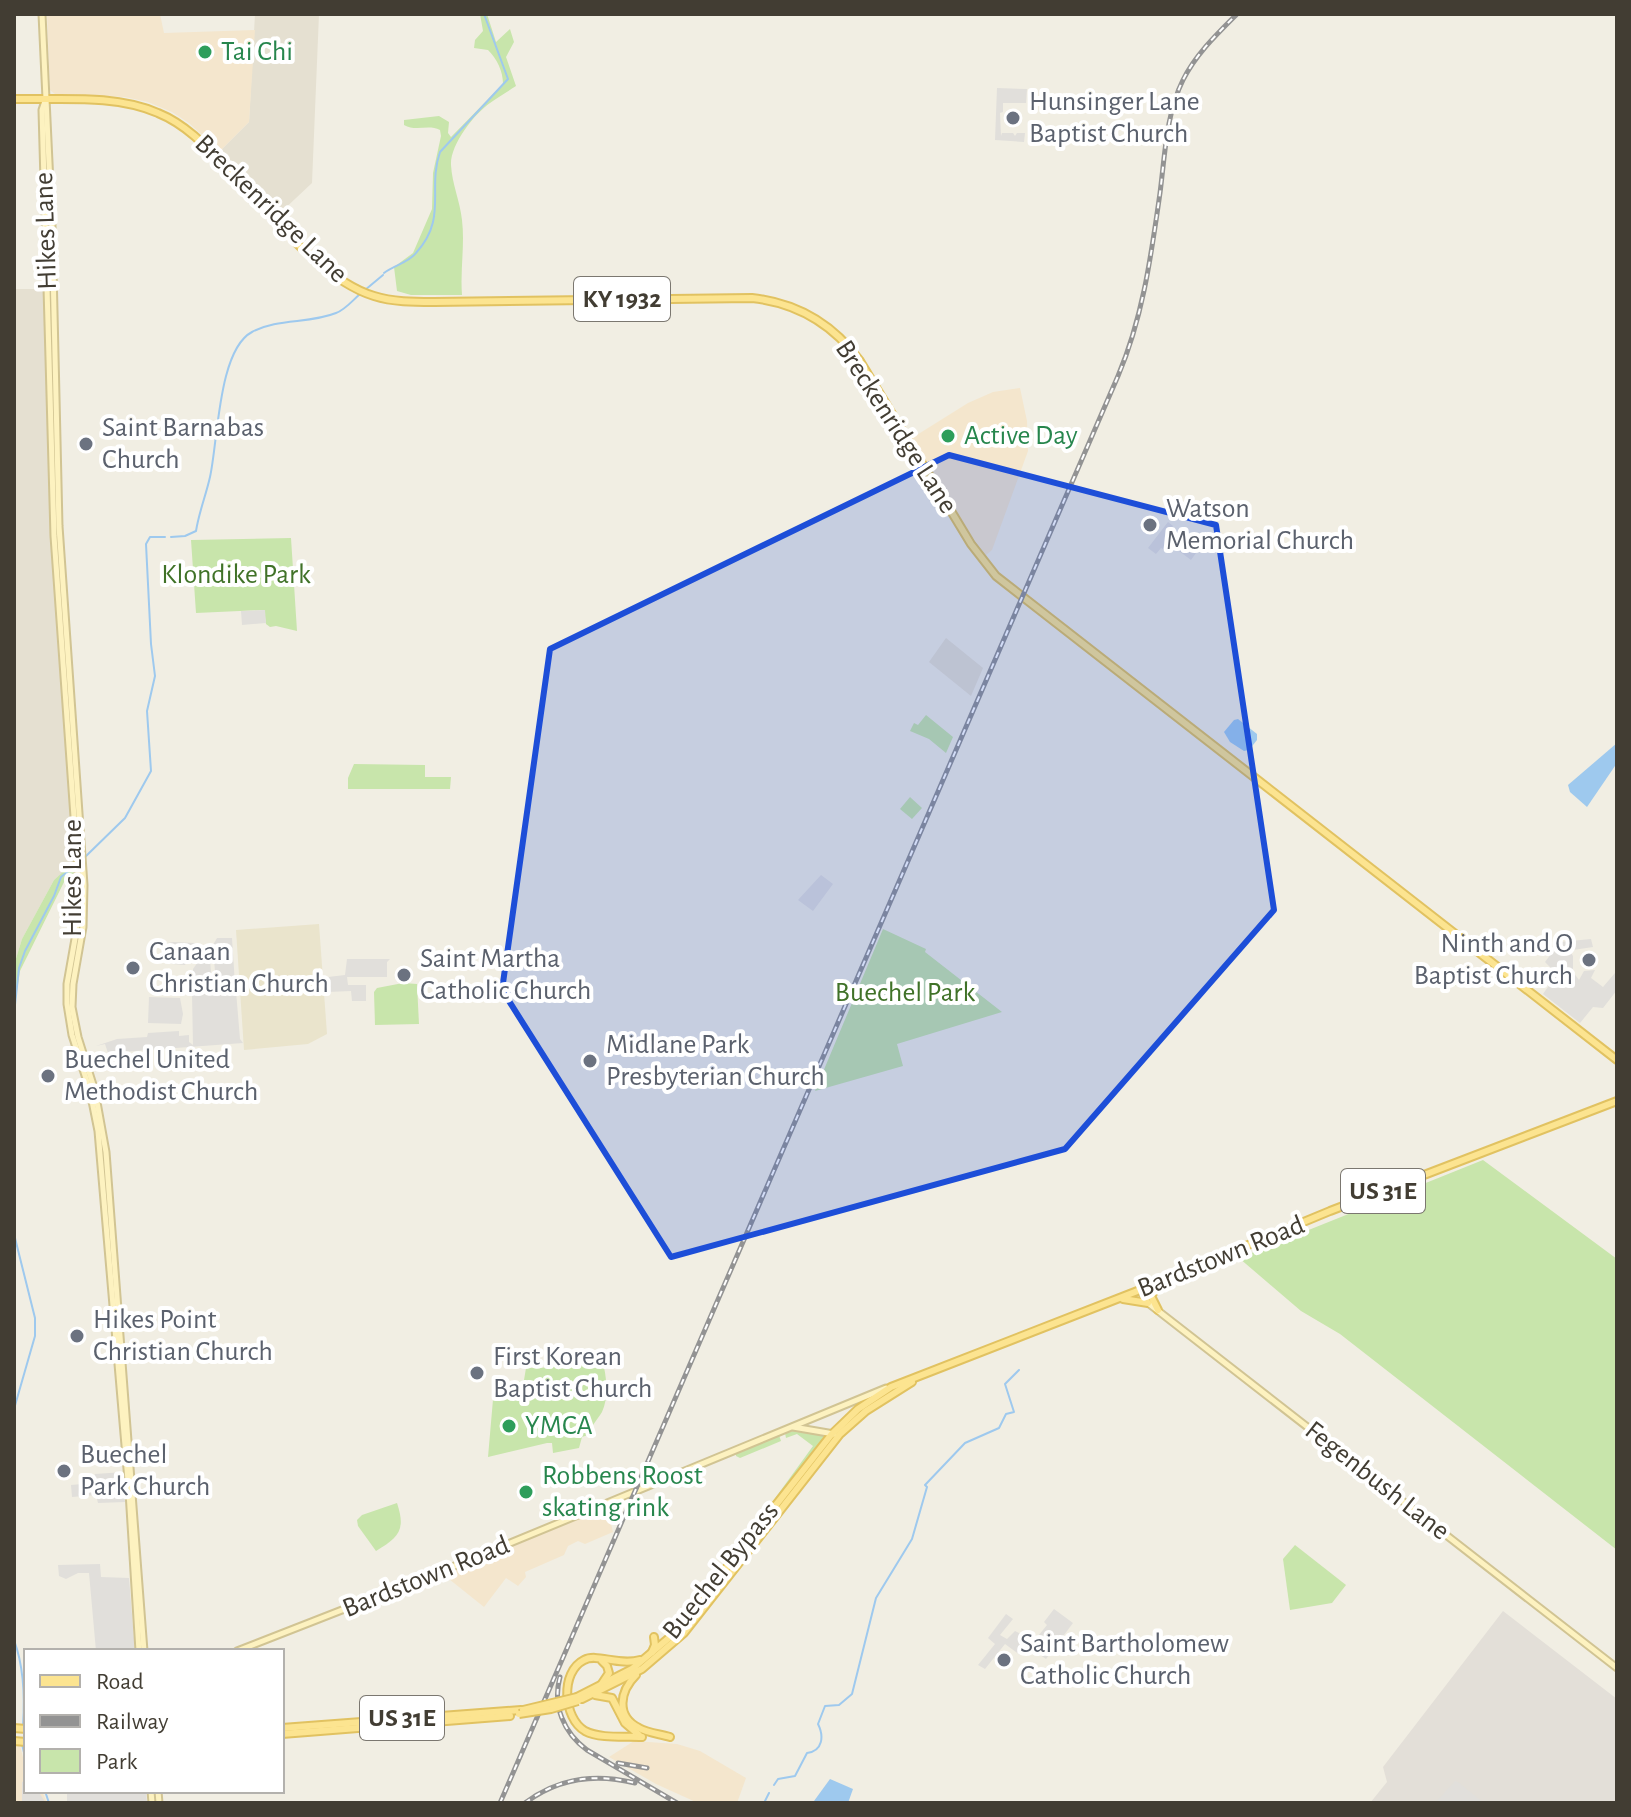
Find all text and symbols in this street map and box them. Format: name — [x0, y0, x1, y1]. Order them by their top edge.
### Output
place label: Tai Chi — [221, 38, 293, 66]
marker: Tai Chi — [196, 43, 214, 61]
place label: Hunsinger Lane Baptist Church — [1029, 88, 1200, 148]
marker: Hunsinger Lane Baptist Church — [1004, 109, 1022, 127]
street label: Breckenridge Lane — [189, 129, 353, 289]
street label: Hikes Lane — [30, 172, 62, 290]
road number: KY 1932 — [574, 277, 670, 321]
street label: Breckenridge Lane — [830, 336, 962, 518]
place label: Saint Barnabas Church — [102, 414, 264, 474]
place label: Active Day — [964, 422, 1078, 450]
marker: Active Day — [939, 427, 957, 445]
marker: Saint Barnabas Church — [77, 435, 95, 453]
place label: Watson Memorial Church — [1166, 495, 1354, 555]
marker: Watson Memorial Church — [1141, 516, 1159, 534]
park label: Klondike Park — [161, 561, 311, 589]
street label: Hikes Lane — [59, 819, 87, 937]
place label: Ninth and O Baptist Church — [1414, 930, 1573, 990]
place label: Canaan Christian Church — [149, 938, 329, 998]
place label: Saint Martha Catholic Church — [420, 945, 591, 1005]
marker: Ninth and O Baptist Church — [1580, 951, 1598, 969]
marker: Canaan Christian Church — [124, 959, 142, 977]
marker: Saint Martha Catholic Church — [395, 966, 413, 984]
park label: Buechel Park — [835, 979, 975, 1007]
place label: Midlane Park Presbyterian Church — [606, 1031, 825, 1091]
place label: Buechel United Methodist Church — [64, 1046, 258, 1106]
marker: Midlane Park Presbyterian Church — [581, 1052, 599, 1070]
marker: Buechel United Methodist Church — [39, 1067, 57, 1085]
road number: US 31E — [1341, 1169, 1425, 1213]
street label: Bardstown Road — [1134, 1211, 1308, 1303]
place label: Hikes Point Christian Church — [93, 1306, 273, 1366]
marker: Hikes Point Christian Church — [68, 1327, 86, 1345]
place label: First Korean Baptist Church — [493, 1343, 652, 1403]
marker: First Korean Baptist Church — [468, 1364, 486, 1382]
place label: YMCA — [525, 1412, 593, 1440]
street label: Fegenbush Lane — [1300, 1416, 1454, 1546]
marker: YMCA — [500, 1417, 518, 1435]
place label: Buechel Park Church — [80, 1441, 210, 1501]
marker: Buechel Park Church — [55, 1462, 73, 1480]
place label: Robbens Roost skating rink — [542, 1462, 703, 1522]
marker: Robbens Roost skating rink — [517, 1483, 535, 1501]
street label: Buechel Bypass — [658, 1497, 784, 1645]
street label: Bardstown Road — [339, 1531, 513, 1623]
place label: Saint Bartholomew Catholic Church — [1020, 1630, 1229, 1690]
legend — [24, 1649, 284, 1793]
marker: Saint Bartholomew Catholic Church — [995, 1651, 1013, 1669]
text: Road — [96, 1670, 144, 1694]
road number: US 31E — [360, 1696, 444, 1740]
text: Railway — [96, 1710, 168, 1734]
text: Park — [96, 1750, 137, 1774]

